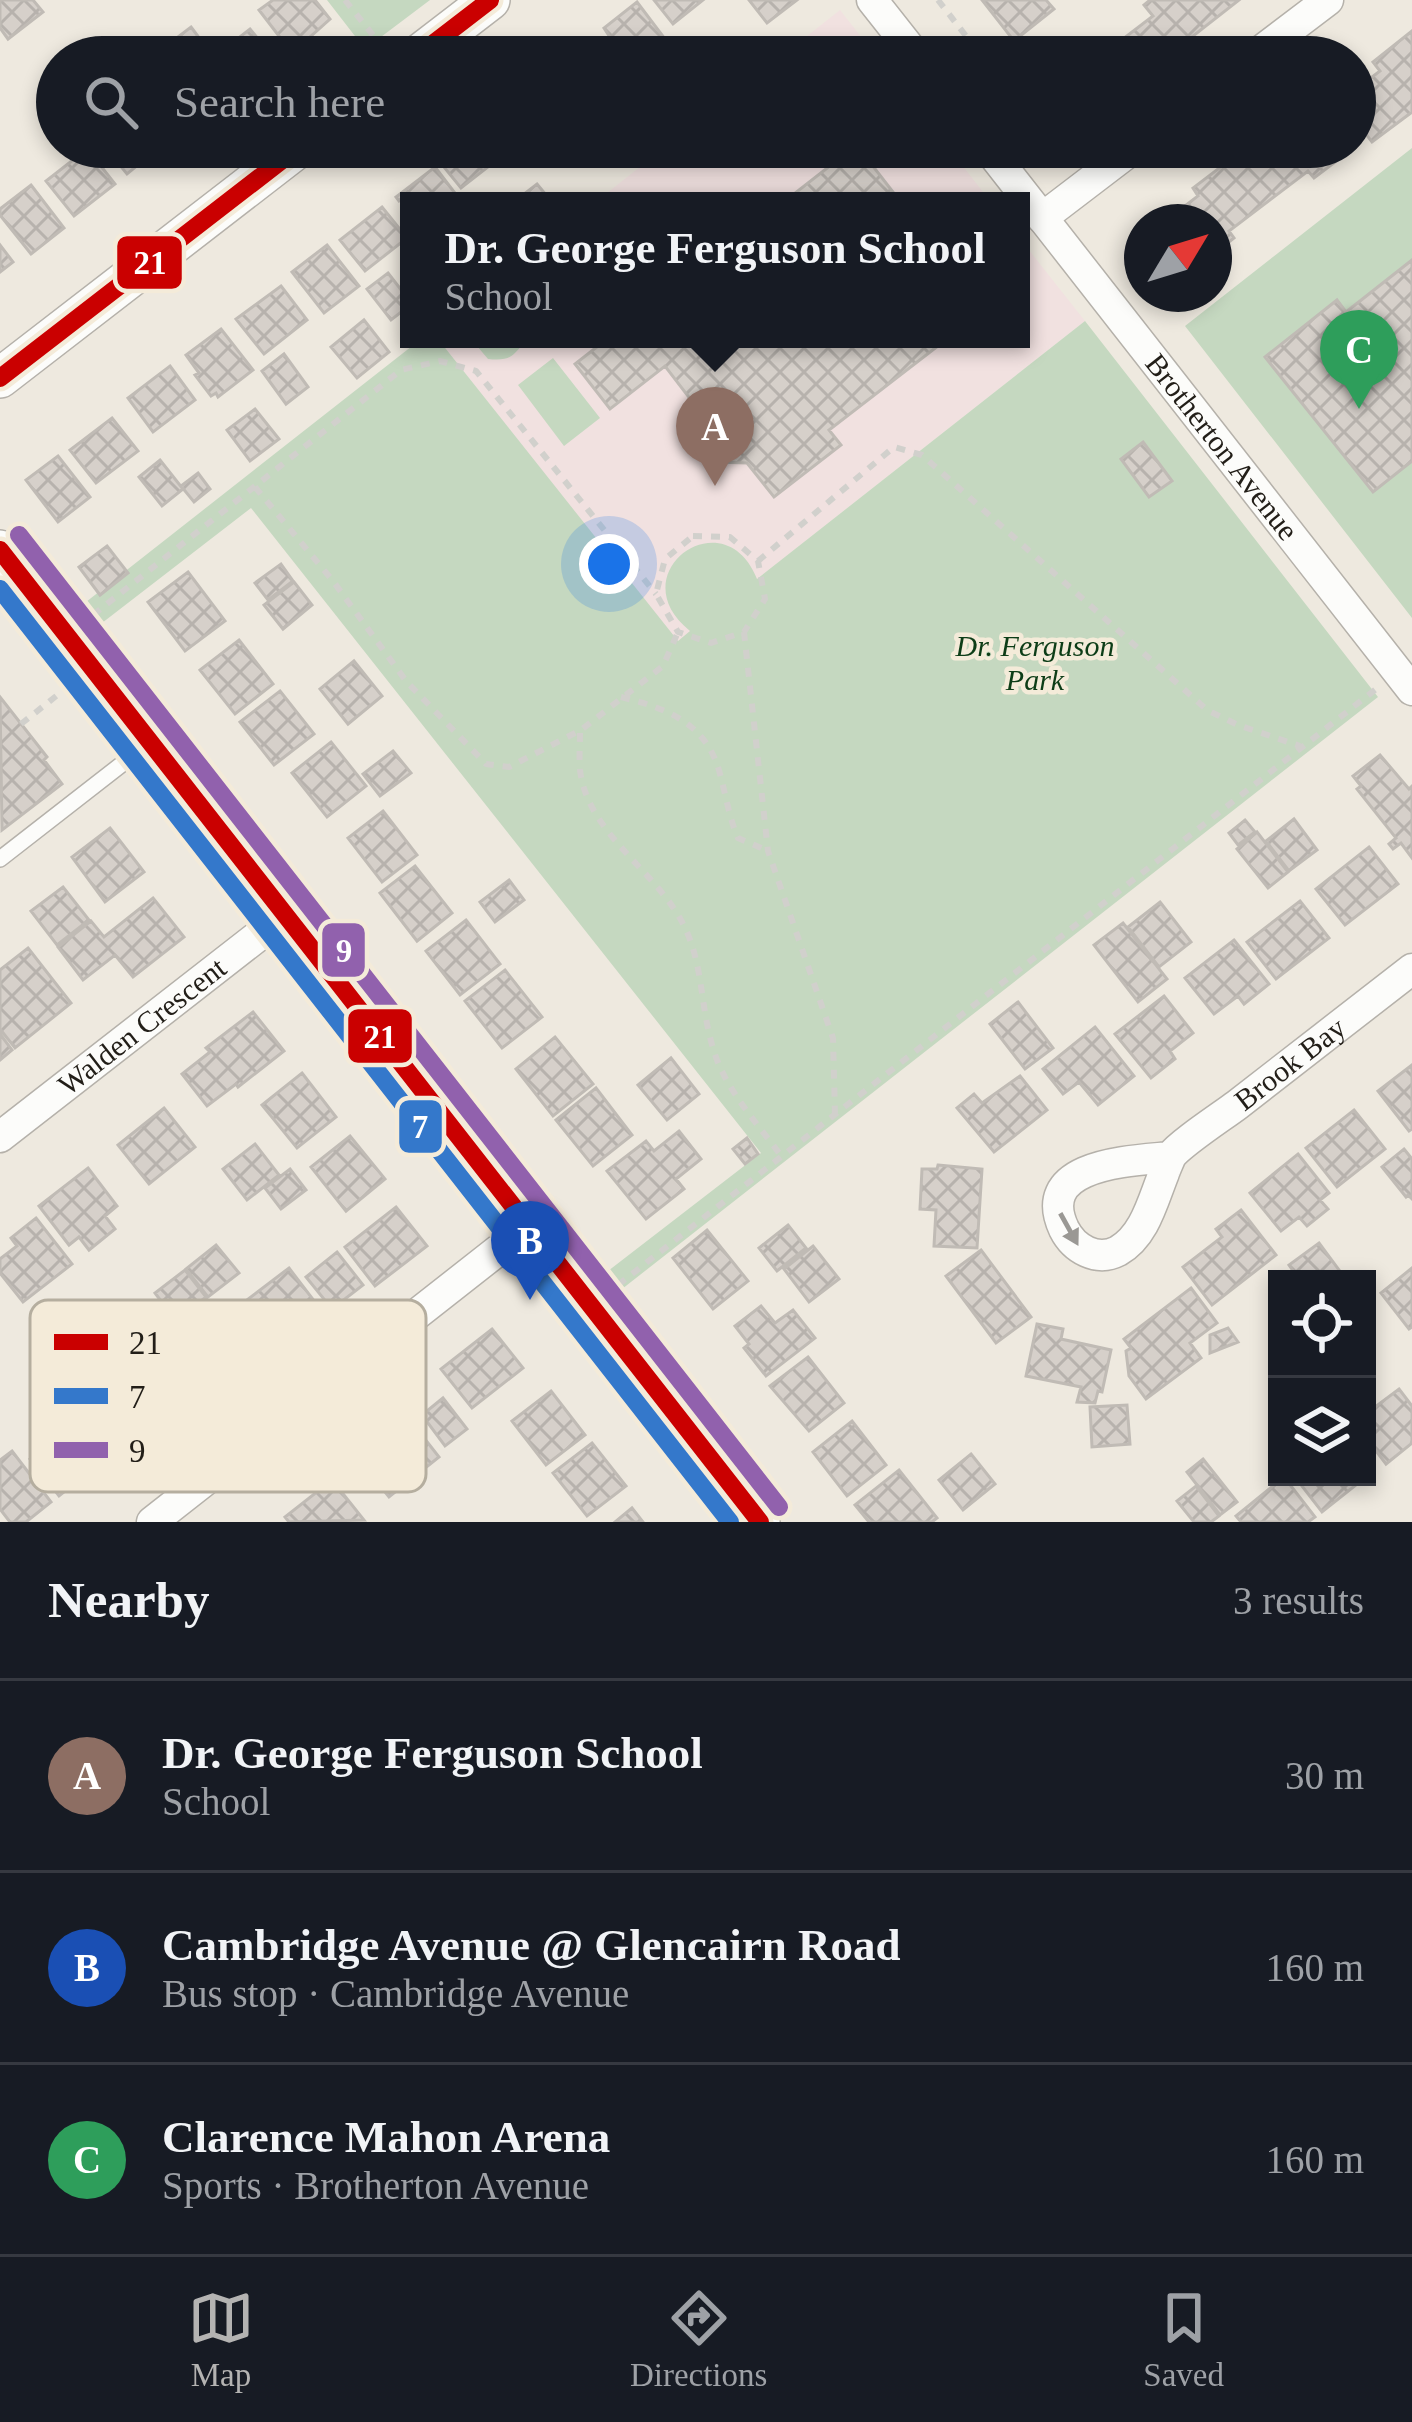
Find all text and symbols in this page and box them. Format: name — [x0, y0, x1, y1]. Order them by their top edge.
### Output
search box — [36, 36, 1376, 168]
icon: search — [78, 69, 144, 135]
text: Search here — [174, 77, 385, 127]
popup — [400, 192, 1030, 348]
north arrow — [1124, 204, 1232, 312]
text: Dr. George Ferguson School — [445, 223, 985, 273]
line badge: 21 — [115, 234, 184, 291]
text: 21 — [134, 245, 167, 281]
text: School — [445, 275, 553, 318]
pin: C — [1320, 310, 1398, 409]
street label: Brotherton Avenue — [1139, 347, 1305, 546]
pin: A — [676, 387, 754, 486]
your location — [579, 534, 639, 594]
park label: Dr. Ferguson Park — [955, 629, 1114, 696]
line badge: 9 — [320, 921, 367, 979]
text: 9 — [336, 933, 352, 969]
street label: Walden Crescent — [51, 950, 233, 1102]
line badge: 21 — [346, 1007, 414, 1065]
street label: Brook Bay — [1228, 1010, 1352, 1117]
text: 21 — [364, 1019, 397, 1055]
line badge: 7 — [397, 1098, 444, 1155]
text: 7 — [412, 1109, 428, 1145]
pin: B — [491, 1201, 569, 1300]
one-way arrow — [1058, 1212, 1079, 1246]
map controls — [1268, 1270, 1376, 1486]
button: locate — [1268, 1270, 1376, 1378]
legend — [30, 1300, 426, 1492]
text: 21 — [129, 1325, 162, 1361]
button: layers — [1268, 1378, 1376, 1486]
text: 7 — [129, 1379, 146, 1415]
text: 9 — [129, 1433, 146, 1469]
text: Nearby — [48, 1572, 209, 1628]
text: 3 results — [1233, 1579, 1364, 1622]
text: Dr. George Ferguson School — [162, 1728, 703, 1778]
text: A — [73, 1754, 101, 1797]
text: 30 m — [1285, 1754, 1364, 1797]
text: School — [162, 1780, 270, 1823]
text: Cambridge Avenue @ Glencairn Road — [162, 1920, 901, 1970]
text: B — [74, 1946, 100, 1989]
text: 160 m — [1265, 1946, 1364, 1989]
text: Bus stop · Cambridge Avenue — [162, 1972, 629, 2015]
text: Clarence Mahon Arena — [162, 2112, 610, 2162]
text: C — [73, 2138, 101, 2181]
text: 160 m — [1265, 2138, 1364, 2181]
text: Sports · Brotherton Avenue — [162, 2164, 589, 2207]
tab: Map — [188, 2285, 254, 2394]
tab: Directions — [630, 2285, 767, 2394]
tab: Saved — [1143, 2285, 1224, 2394]

